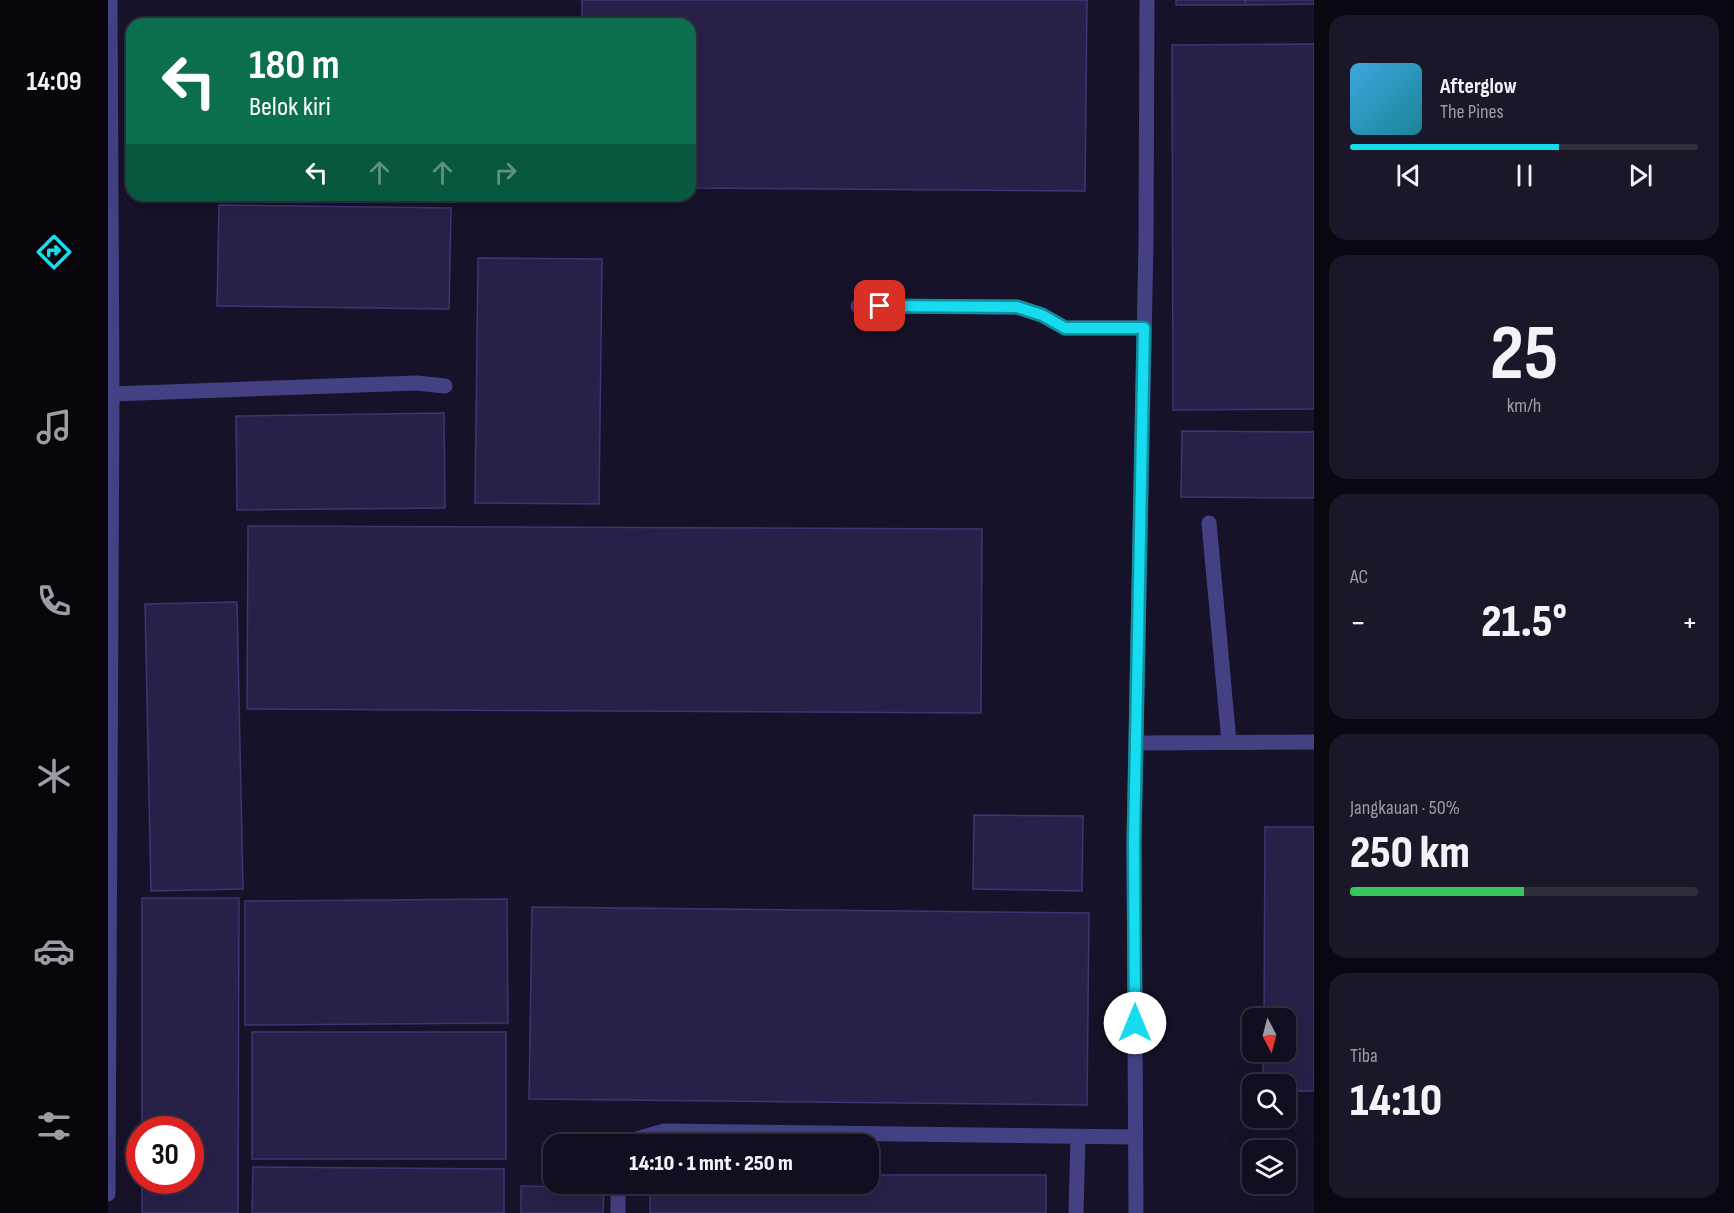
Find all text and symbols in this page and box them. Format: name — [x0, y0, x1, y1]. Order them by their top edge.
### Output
text: 180 m — [249, 40, 340, 91]
icon: left — [150, 42, 228, 120]
text: 14:09 — [26, 66, 82, 98]
text: Afterglow — [1440, 73, 1517, 100]
text: Belok kiri — [249, 91, 331, 123]
text: The Pines — [1440, 100, 1504, 124]
icon: left — [300, 156, 333, 189]
icon: ahead — [363, 156, 396, 189]
icon: ahead — [426, 156, 459, 189]
icon: right — [489, 156, 522, 189]
icon: previous — [1392, 159, 1425, 192]
icon: pause — [1508, 159, 1541, 192]
icon: next — [1624, 159, 1657, 192]
icon: directions — [33, 231, 75, 273]
pin — [854, 280, 905, 331]
icon: arrive — [863, 289, 896, 322]
text: 25 — [1490, 308, 1558, 401]
text: km/h — [1507, 394, 1541, 418]
icon: music — [33, 406, 75, 448]
text: AC — [1350, 565, 1368, 589]
icon: phone — [33, 580, 75, 622]
text: 21.5° — [1481, 595, 1567, 650]
text: − — [1350, 603, 1366, 643]
text: + — [1682, 603, 1698, 643]
icon: climate — [33, 755, 75, 797]
text: Jangkauan · 50% — [1350, 796, 1460, 820]
text: 250 km — [1350, 826, 1470, 881]
icon: car — [33, 930, 75, 972]
position arrow — [1103, 991, 1167, 1055]
north arrow — [1242, 1008, 1296, 1062]
map controls — [1242, 1008, 1296, 1194]
text: Tiba — [1350, 1044, 1378, 1068]
button: search — [1242, 1074, 1296, 1128]
text: 14:10 — [1350, 1074, 1442, 1129]
icon: filters — [33, 1105, 75, 1147]
speed limit sign: 30 — [126, 1116, 204, 1194]
button: layers — [1242, 1140, 1296, 1194]
text: 14:10 · 1 mnt · 250 m — [629, 1150, 793, 1177]

